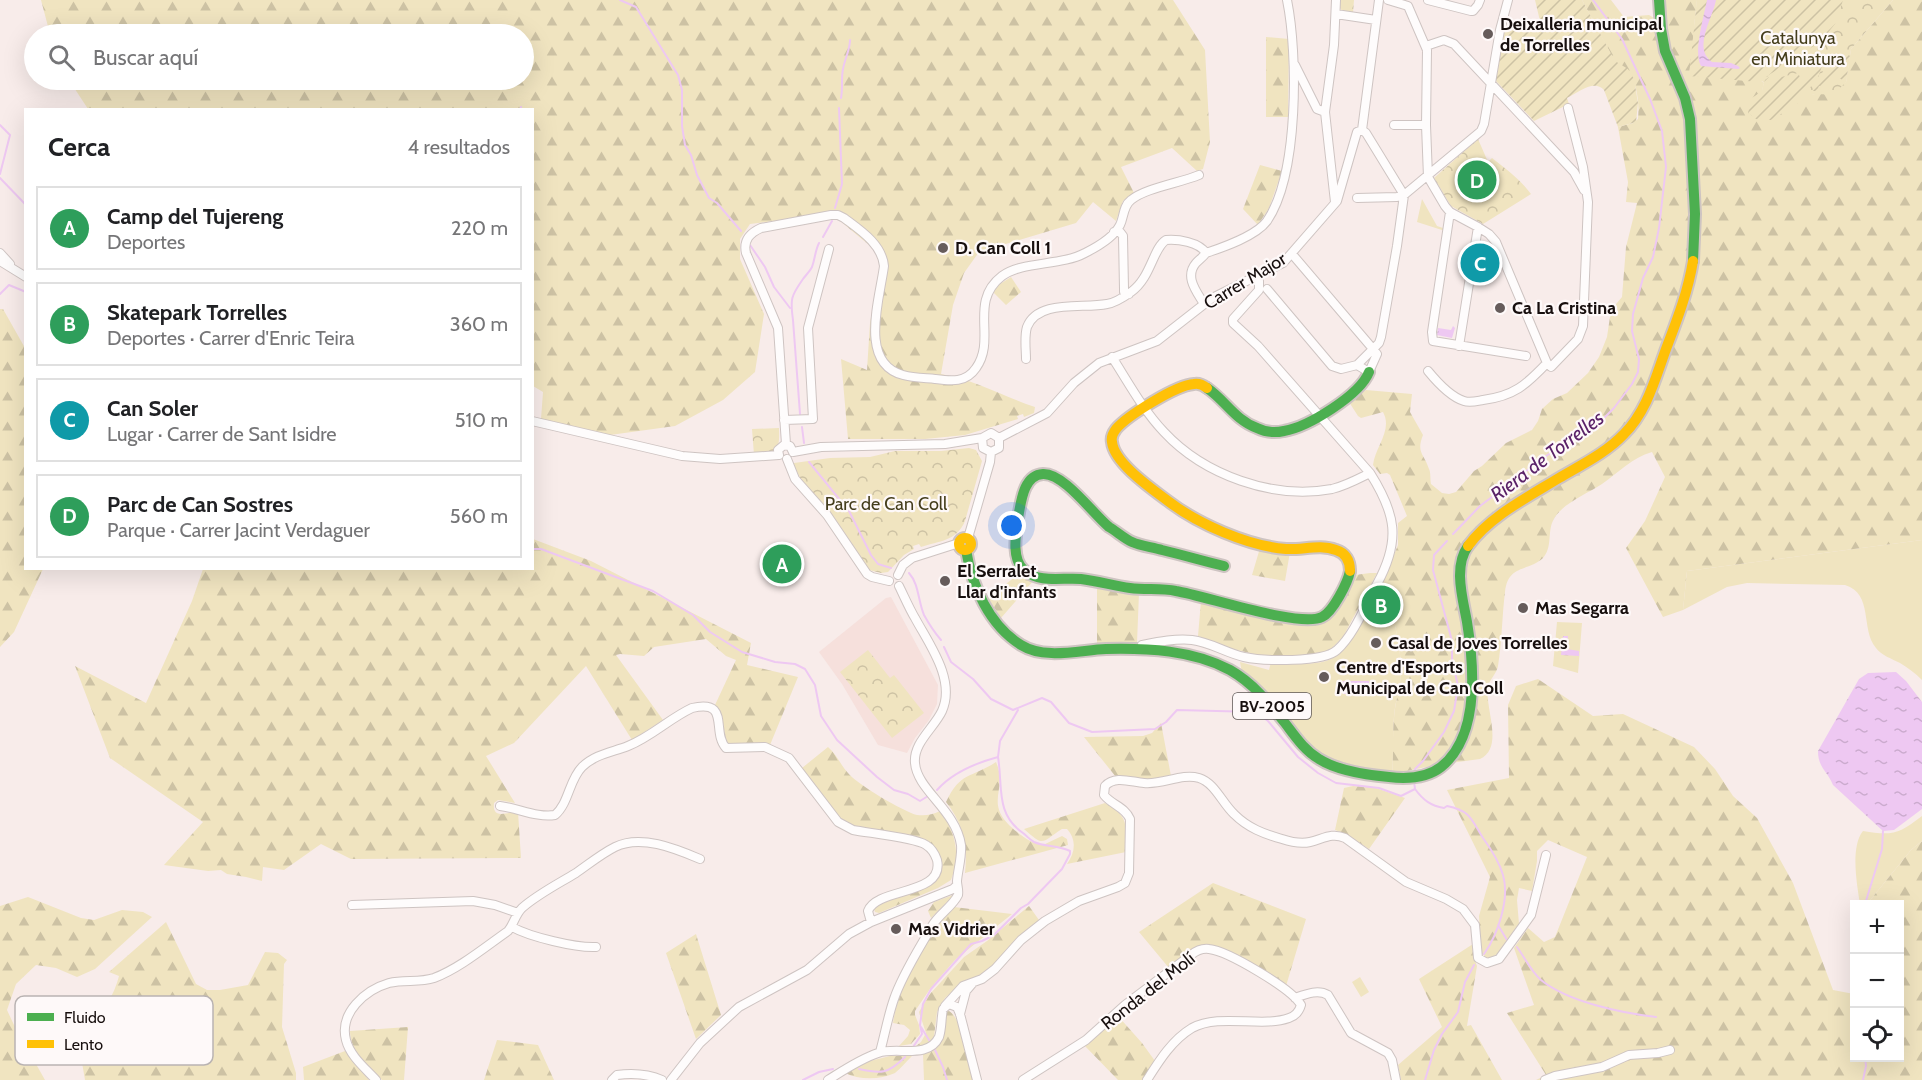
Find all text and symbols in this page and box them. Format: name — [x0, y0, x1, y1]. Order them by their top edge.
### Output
place label: Deixalleria municipal de Torrelles — [1500, 13, 1663, 56]
search box — [24, 24, 534, 90]
marker: Deixalleria municipal de Torrelles — [1481, 27, 1495, 41]
park label: Catalunya en Miniatura — [1751, 27, 1845, 70]
icon: search — [45, 41, 78, 74]
text: Buscar aquí — [93, 44, 198, 71]
text: Cerca — [48, 131, 110, 163]
text: 4 resultados — [408, 135, 510, 159]
pin: D — [1458, 158, 1496, 202]
text: Camp del Tujereng — [107, 203, 283, 230]
text: A — [63, 216, 76, 240]
text: 220 m — [451, 216, 508, 240]
text: Deportes — [107, 230, 185, 254]
place label: D. Can Coll 1 — [955, 237, 1051, 259]
pin: C — [1460, 240, 1500, 286]
marker: D. Can Coll 1 — [936, 241, 950, 255]
street label: Carrer Major — [1200, 248, 1291, 314]
place label: Ca La Cristina — [1512, 297, 1616, 319]
text: Skatepark Torrelles — [107, 299, 287, 326]
marker: Ca La Cristina — [1493, 301, 1507, 315]
text: B — [63, 312, 76, 336]
text: 360 m — [450, 312, 508, 336]
text: Deportes · Carrer d'Enric Teira — [107, 326, 355, 350]
text: Can Soler — [107, 395, 198, 422]
water label: Riera de Torrelles — [1486, 405, 1609, 506]
text: C — [63, 408, 76, 432]
text: 510 m — [455, 408, 508, 432]
text: Lugar · Carrer de Sant Isidre — [107, 422, 337, 446]
text: Parc de Can Sostres — [107, 491, 293, 518]
park label: Parc de Can Coll — [825, 493, 948, 515]
text: D — [62, 504, 77, 528]
text: 560 m — [450, 504, 508, 528]
your location — [997, 511, 1026, 540]
text: Parque · Carrer Jacint Verdaguer — [107, 518, 370, 542]
pin: A — [762, 542, 802, 586]
place label: El Serralet Llar d'infants — [957, 560, 1057, 603]
marker: El Serralet Llar d'infants — [938, 574, 952, 588]
pin: B — [1362, 582, 1400, 628]
place label: Mas Segarra — [1535, 597, 1629, 619]
marker: Mas Segarra — [1516, 601, 1530, 615]
place label: Casal de Joves Torrelles — [1388, 632, 1568, 654]
marker: Casal de Joves Torrelles — [1369, 636, 1383, 650]
place label: Centre d'Esports Municipal de Can Coll — [1336, 656, 1504, 699]
marker: Centre d'Esports Municipal de Can Coll — [1317, 670, 1331, 684]
road number: BV-2005 — [1233, 693, 1311, 719]
map controls — [1850, 900, 1904, 1062]
button: + — [1850, 900, 1904, 954]
place label: Mas Vidrier — [908, 918, 995, 940]
marker: Mas Vidrier — [889, 922, 903, 936]
street label: Ronda del Molí — [1097, 947, 1199, 1034]
button: − — [1850, 954, 1904, 1008]
legend — [15, 996, 213, 1065]
text: Fluido — [64, 1008, 106, 1027]
button: locate — [1850, 1008, 1904, 1062]
text: Lento — [64, 1035, 103, 1054]

